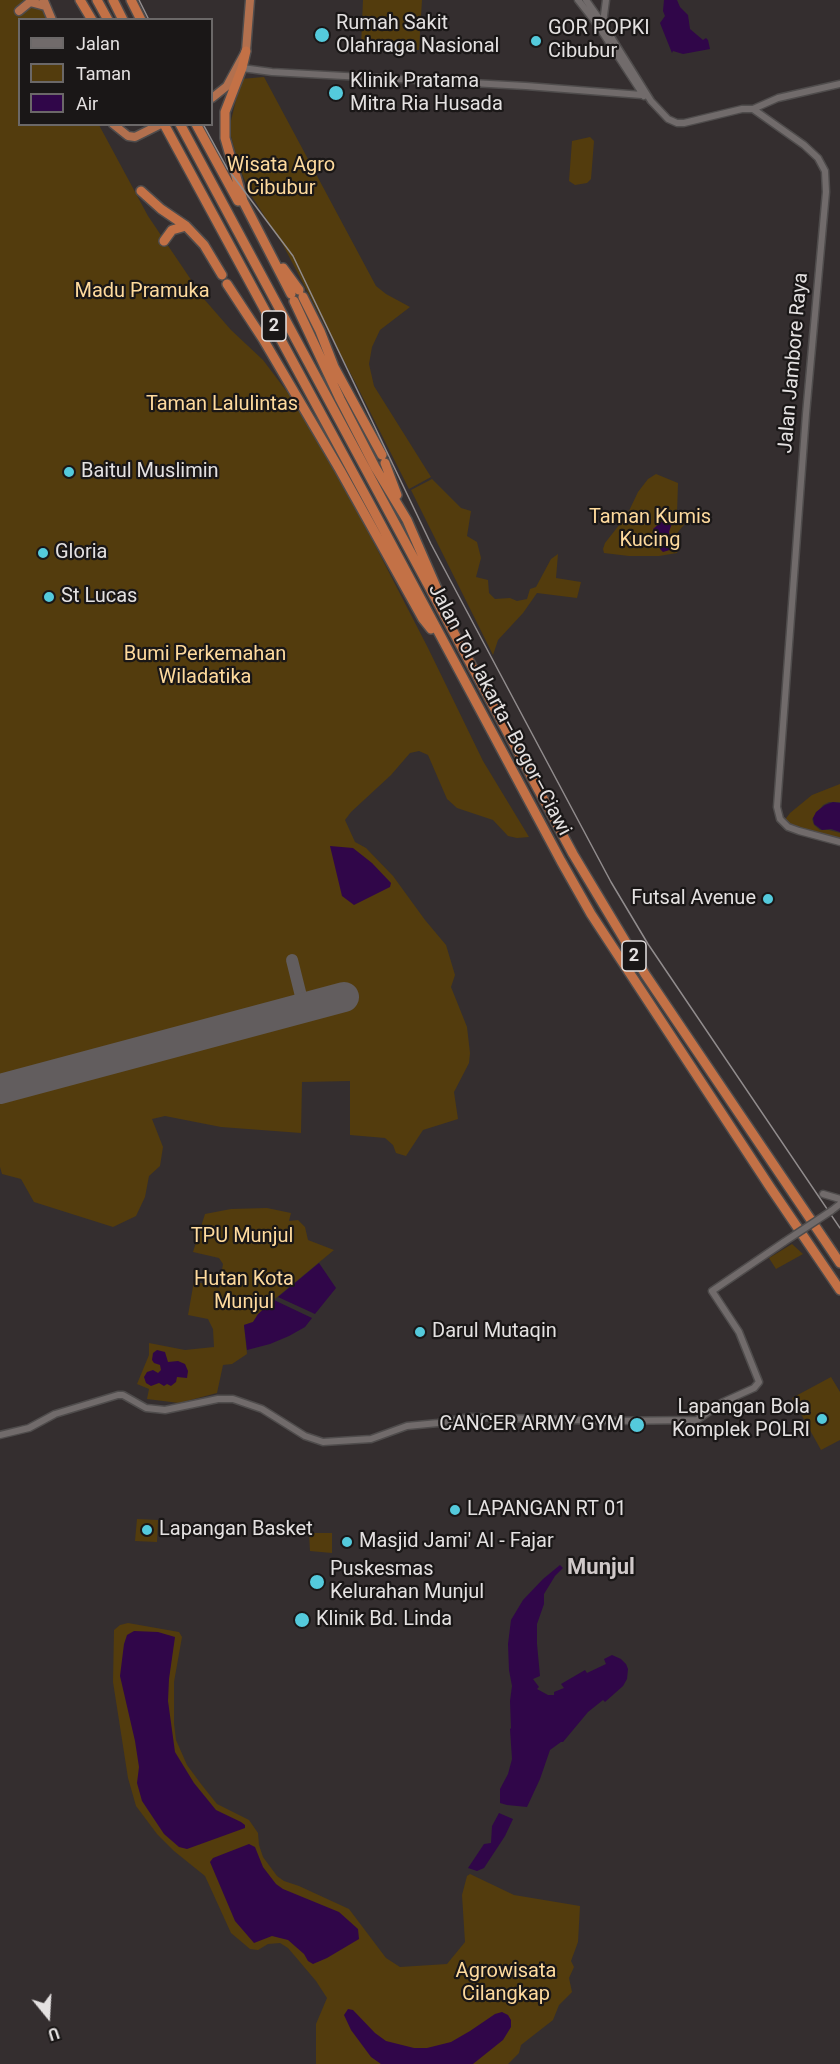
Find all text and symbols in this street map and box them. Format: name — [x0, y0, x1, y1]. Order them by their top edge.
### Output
place label: Rumah Sakit Olahraga Nasional — [336, 12, 499, 59]
place label: GOR POPKI Cibubur — [548, 17, 650, 64]
legend — [18, 18, 213, 126]
marker: Rumah Sakit Olahraga Nasional — [313, 26, 331, 44]
text: Jalan — [76, 33, 120, 54]
marker: GOR POPKI Cibubur — [529, 34, 543, 48]
text: Taman — [76, 63, 131, 84]
place label: Klinik Pratama Mitra Ria Husada — [350, 70, 503, 117]
marker: Klinik Pratama Mitra Ria Husada — [327, 84, 345, 102]
text: Air — [76, 93, 98, 114]
park label: Wisata Agro Cibubur — [227, 154, 335, 201]
street label: Jalan Jambore Raya — [774, 272, 814, 454]
park label: Madu Pramuka — [74, 280, 210, 304]
road number: 2 — [262, 311, 286, 341]
park label: Taman Lalulintas — [146, 393, 298, 417]
place label: Baitul Muslimin — [81, 460, 219, 484]
marker: Baitul Muslimin — [62, 465, 76, 479]
park label: Taman Kumis Kucing — [589, 506, 711, 553]
place label: Gloria — [55, 541, 107, 565]
marker: Gloria — [36, 546, 50, 560]
street label: Jalan Tol Jakarta–Bogor–Ciawi — [422, 580, 576, 840]
place label: St Lucas — [61, 585, 137, 609]
marker: St Lucas — [42, 590, 56, 604]
park label: Bumi Perkemahan Wiladatika — [124, 643, 286, 690]
place label: Futsal Avenue — [631, 887, 756, 911]
marker: Futsal Avenue — [761, 892, 775, 906]
road number: 2 — [622, 941, 646, 971]
park label: TPU Munjul — [191, 1225, 293, 1249]
park label: Hutan Kota Munjul — [194, 1268, 294, 1315]
place label: Darul Mutaqin — [432, 1320, 557, 1344]
marker: Darul Mutaqin — [413, 1325, 427, 1339]
place label: Lapangan Bola Komplek POLRI — [672, 1396, 810, 1443]
marker: Lapangan Bola Komplek POLRI — [815, 1412, 829, 1426]
place label: CANCER ARMY GYM — [439, 1413, 624, 1437]
marker: CANCER ARMY GYM — [628, 1416, 646, 1434]
place label: LAPANGAN RT 01 — [467, 1498, 626, 1522]
marker: LAPANGAN RT 01 — [448, 1503, 462, 1517]
place label: Lapangan Basket — [159, 1518, 313, 1542]
marker: Lapangan Basket — [140, 1523, 154, 1537]
place label: Masjid Jami' Al - Fajar — [359, 1530, 554, 1554]
marker: Masjid Jami' Al - Fajar — [340, 1535, 354, 1549]
district label: Munjul — [567, 1555, 635, 1581]
place label: Puskesmas Kelurahan Munjul — [330, 1558, 484, 1605]
marker: Puskesmas Kelurahan Munjul — [308, 1573, 326, 1591]
place label: Klinik Bd. Linda — [316, 1608, 452, 1632]
marker: Klinik Bd. Linda — [293, 1611, 311, 1629]
park label: Agrowisata Cilangkap — [456, 1960, 556, 2007]
north arrow — [18, 1986, 78, 2046]
text: U — [46, 2023, 62, 2044]

